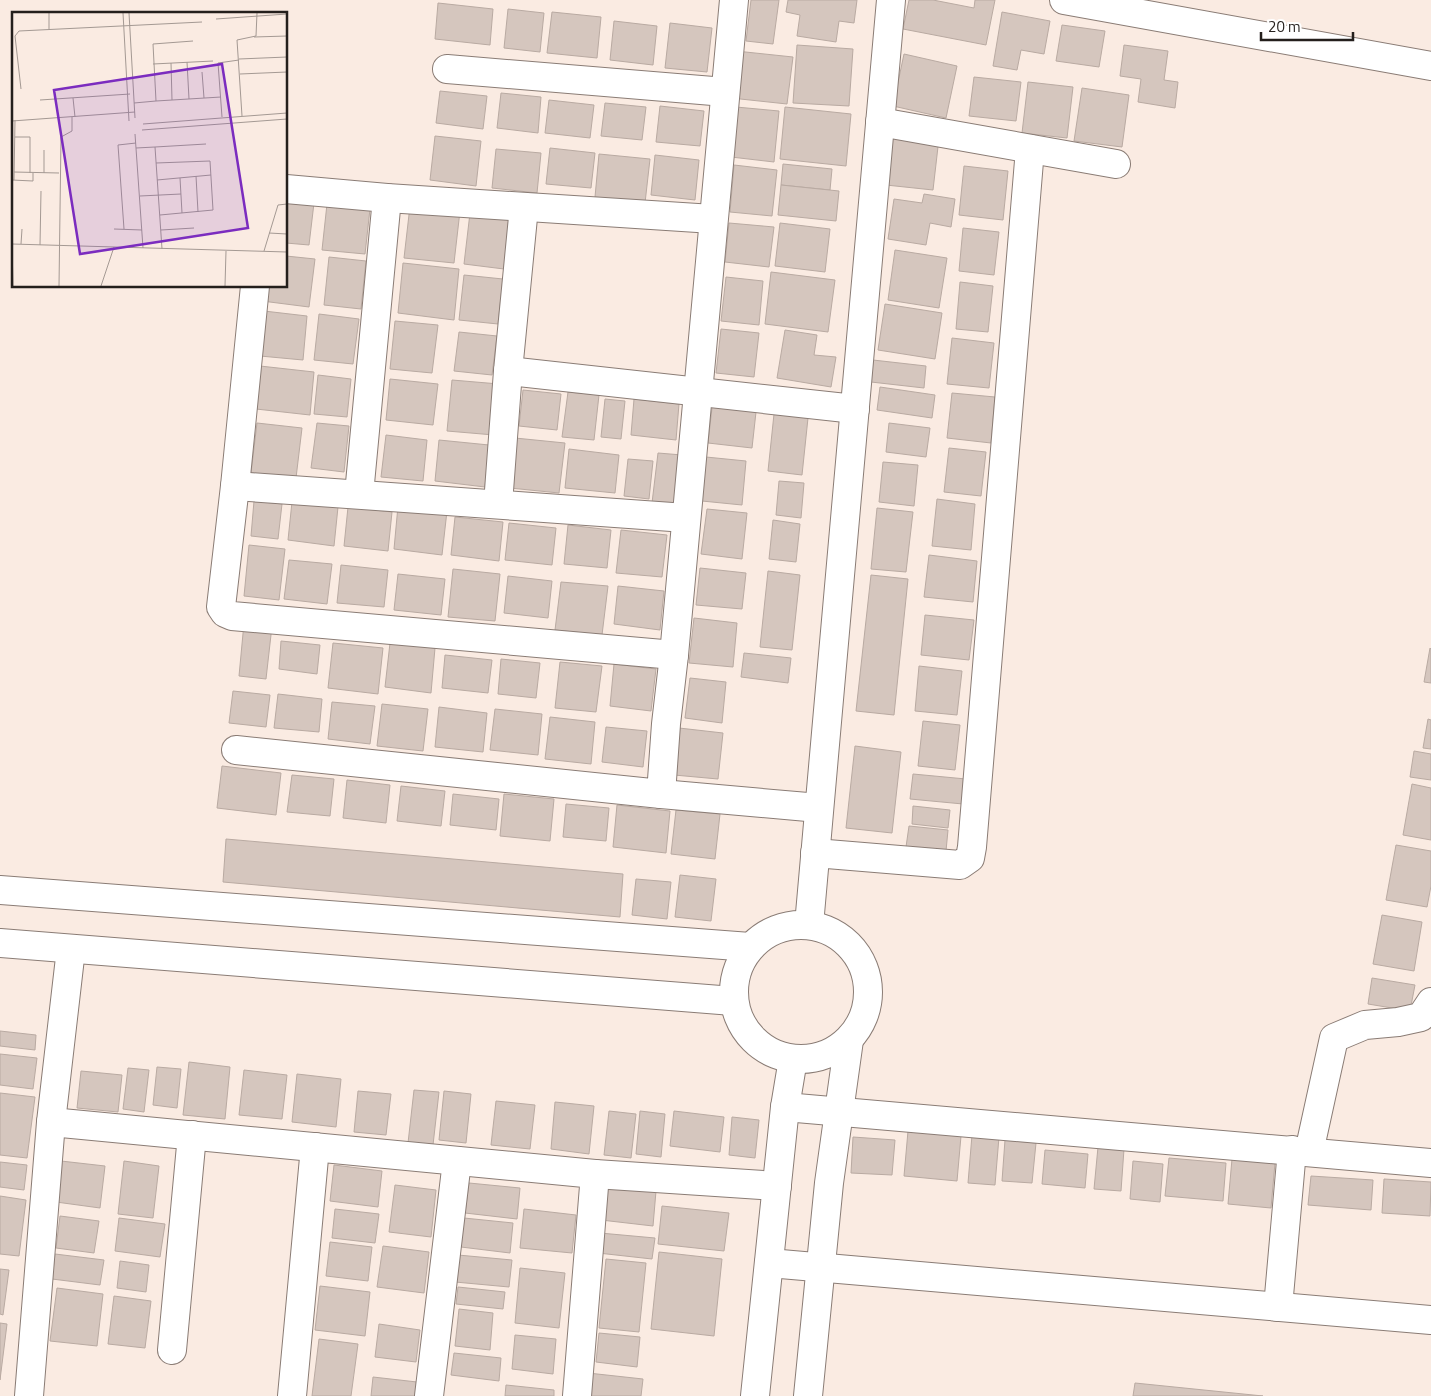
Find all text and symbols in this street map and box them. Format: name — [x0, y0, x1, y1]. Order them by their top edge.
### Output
scale bar — [1261, 10, 1354, 42]
inset map — [12, 12, 288, 288]
text: 20 m — [1268, 15, 1301, 38]

